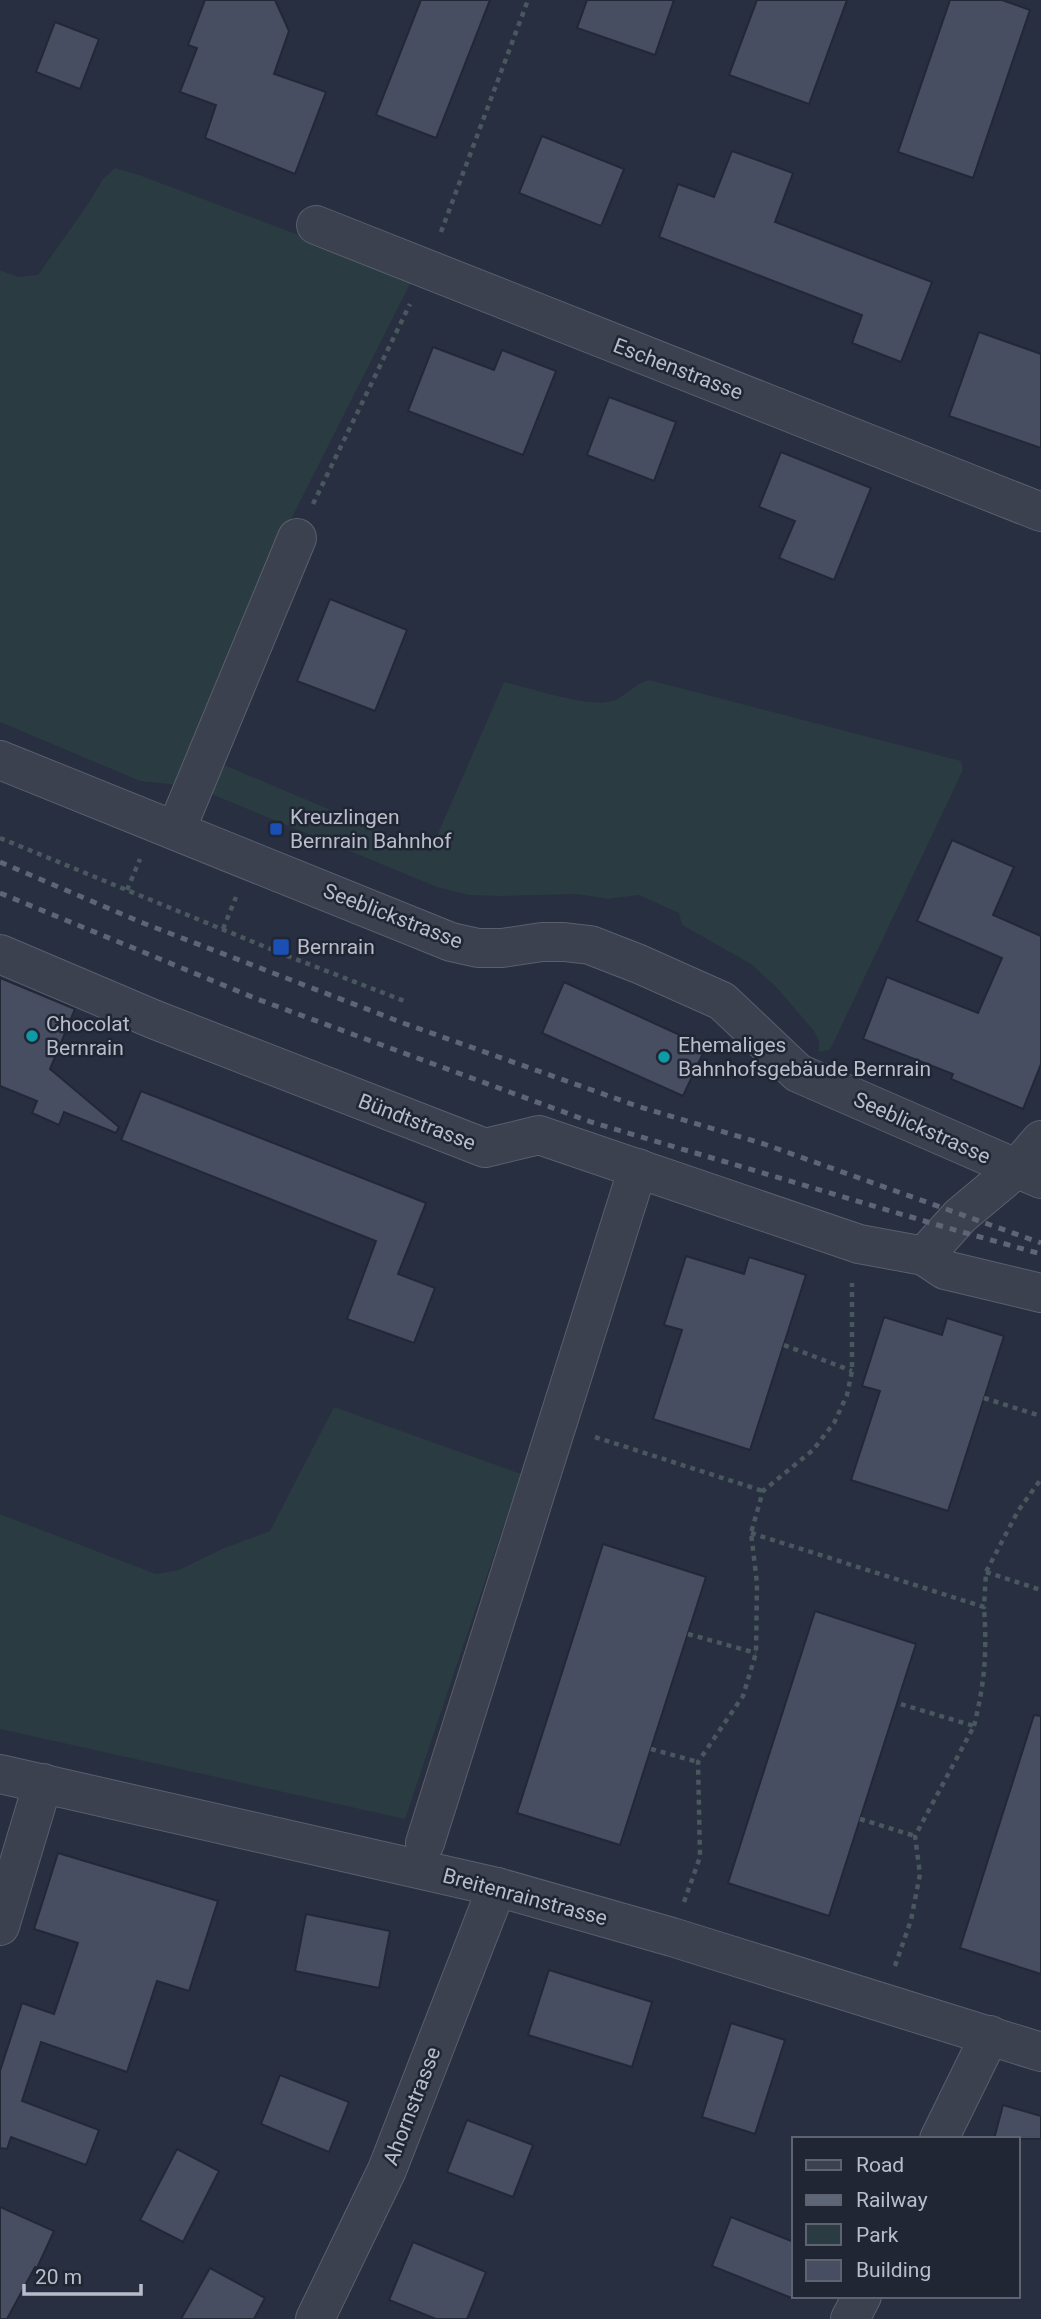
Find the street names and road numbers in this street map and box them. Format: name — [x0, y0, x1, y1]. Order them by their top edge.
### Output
street label: Eschenstrasse — [610, 333, 746, 405]
street label: Seeblickstrasse — [320, 878, 466, 954]
street label: Seeblickstrasse — [850, 1087, 994, 1169]
street label: Bündtstrasse — [355, 1089, 479, 1155]
street label: Breitenrainstrasse — [440, 1863, 610, 1931]
street label: Ahornstrasse — [378, 2044, 446, 2168]

